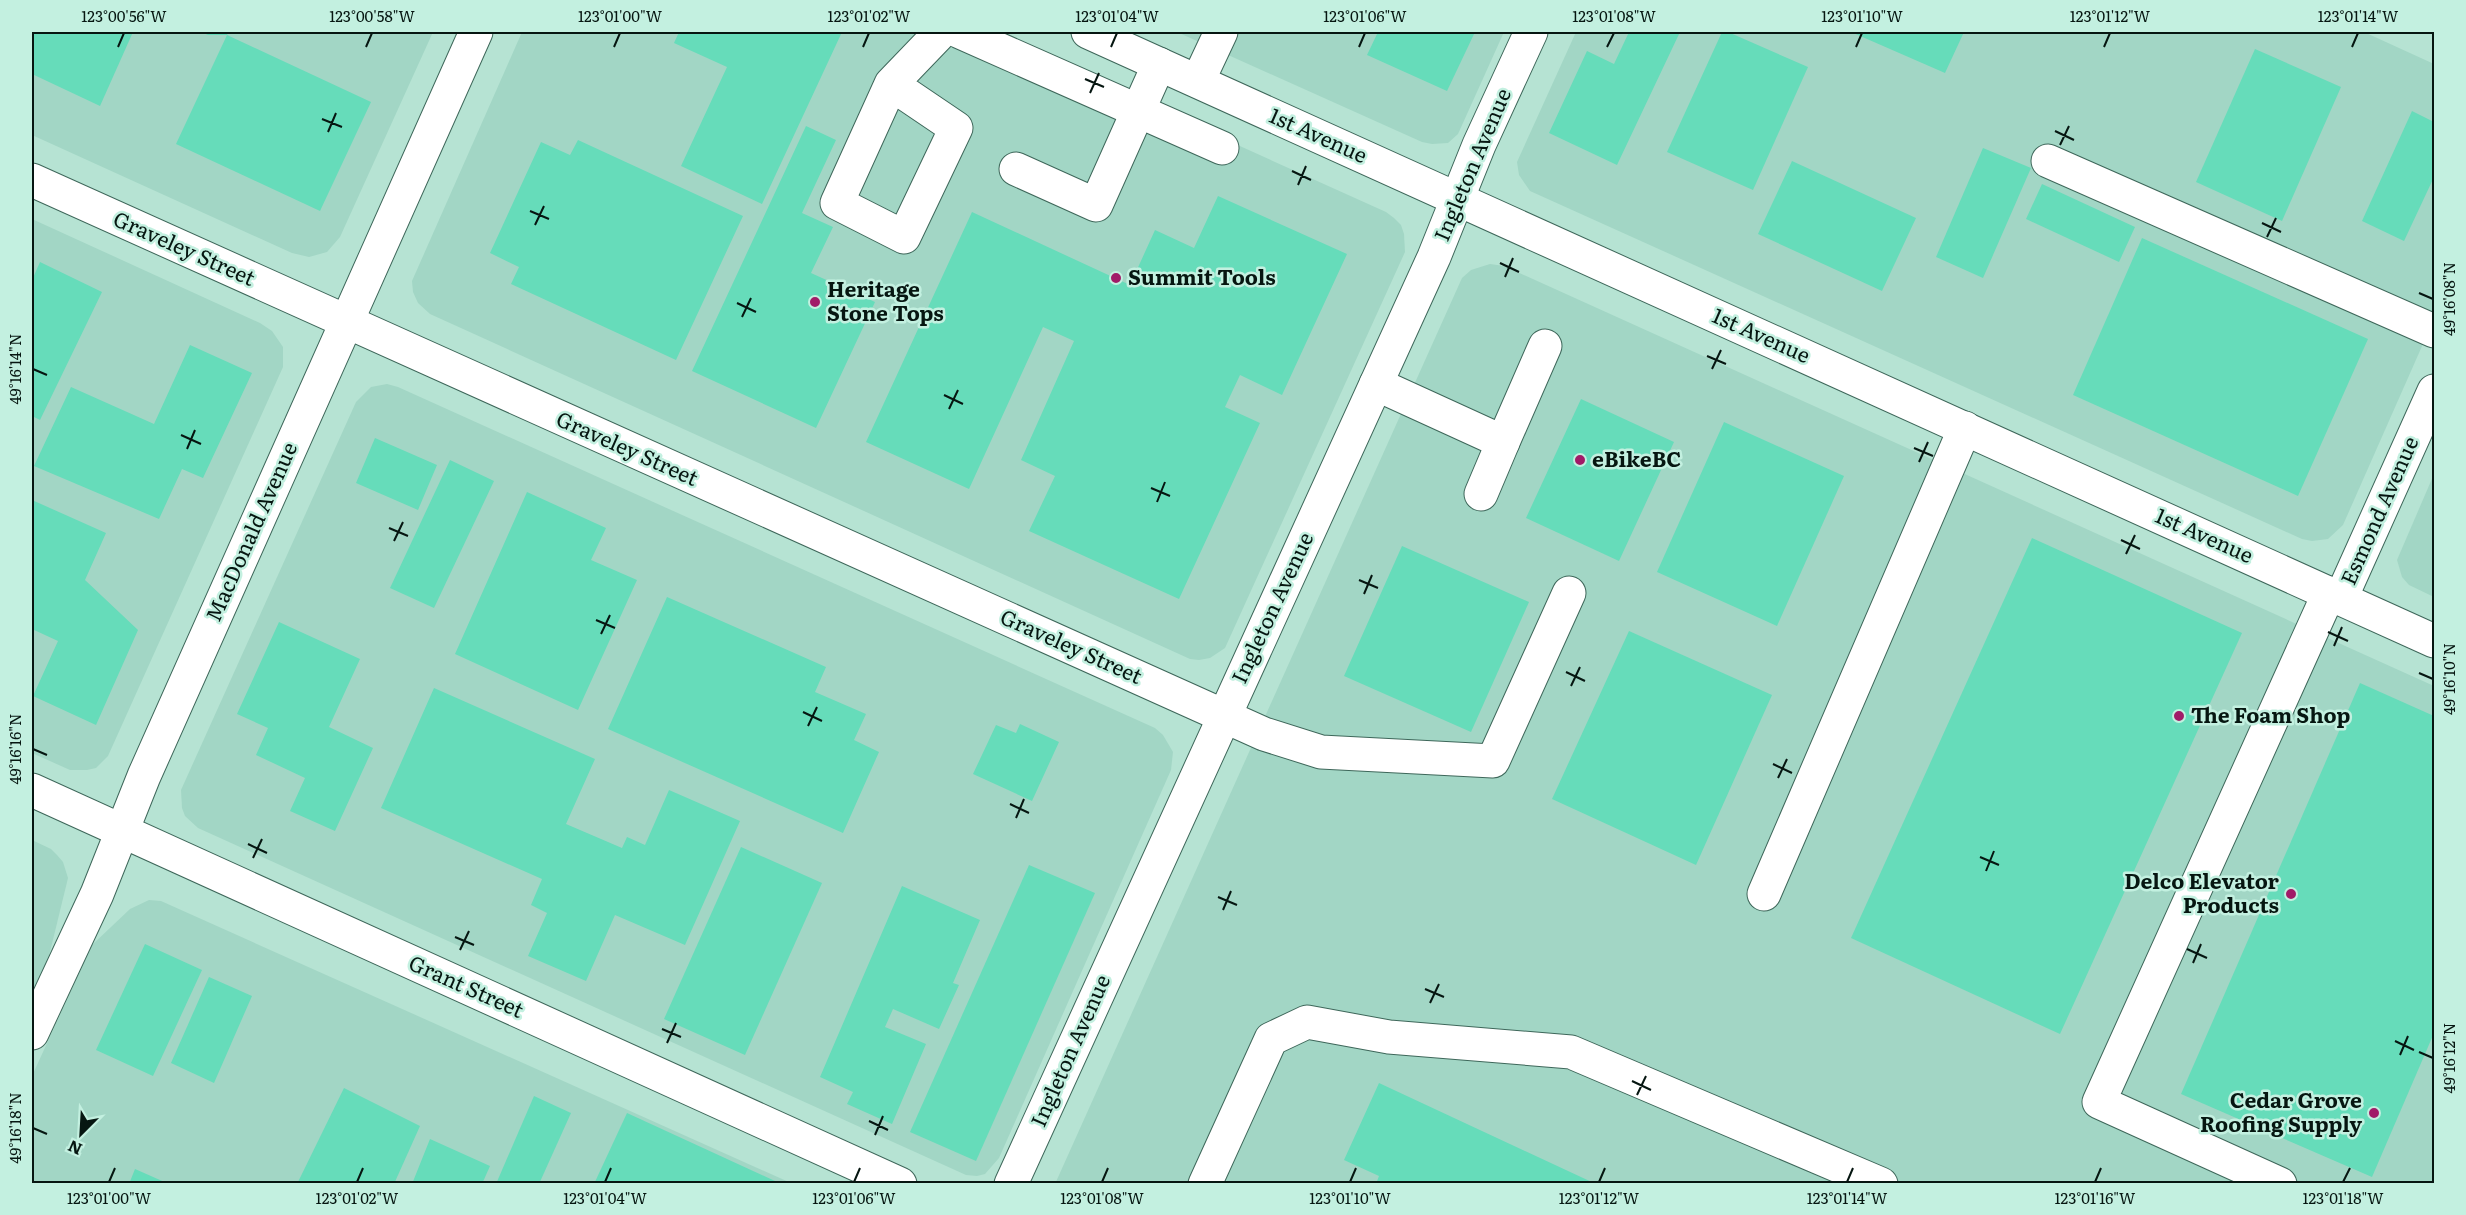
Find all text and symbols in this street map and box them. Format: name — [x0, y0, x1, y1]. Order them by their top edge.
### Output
text: 123°00'56"W — [81, 4, 167, 27]
text: 123°00'58"W — [329, 4, 415, 27]
text: 123°01'00"W — [578, 4, 663, 27]
text: 123°01'02"W — [828, 4, 911, 27]
text: 123°01'04"W — [1075, 4, 1159, 27]
text: 123°01'06"W — [1323, 4, 1407, 27]
text: 123°01'08"W — [1572, 4, 1656, 27]
text: 123°01'10"W — [1821, 4, 1903, 27]
text: 123°01'12"W — [2070, 4, 2151, 27]
text: 123°01'14"W — [2318, 4, 2399, 27]
street label: Ingleton Avenue — [1424, 83, 1517, 245]
street label: 1st Avenue — [1265, 98, 1373, 169]
street label: Graveley Street — [109, 202, 261, 292]
place label: Summit Tools — [1128, 260, 1276, 291]
text: 49°16'08"N — [2437, 262, 2460, 336]
marker: Summit Tools — [1109, 271, 1123, 285]
place label: Heritage Stone Tops — [827, 272, 944, 327]
marker: Heritage Stone Tops — [808, 295, 822, 309]
street label: 1st Avenue — [1708, 298, 1816, 369]
text: 49°16'14"N — [3, 334, 26, 404]
street label: Graveley Street — [552, 402, 704, 492]
street label: Esmond Avenue — [2331, 431, 2424, 589]
street label: MacDonald Avenue — [196, 436, 303, 626]
place label: eBikeBC — [1592, 442, 1681, 473]
marker: eBikeBC — [1573, 453, 1587, 467]
street label: 1st Avenue — [2151, 498, 2259, 569]
street label: Ingleton Avenue — [1222, 526, 1319, 688]
street label: Graveley Street — [996, 600, 1148, 690]
text: 49°16'10"N — [2437, 643, 2460, 715]
place label: The Foam Shop — [2191, 698, 2350, 729]
marker: The Foam Shop — [2172, 709, 2186, 723]
text: 49°16'16"N — [3, 713, 26, 785]
place label: Delco Elevator Products — [2124, 864, 2280, 919]
marker: Delco Elevator Products — [2284, 887, 2298, 901]
street label: Grant Street — [405, 946, 530, 1024]
street label: Ingleton Avenue — [1021, 969, 1116, 1131]
text: 49°16'12"N — [2437, 1023, 2460, 1093]
place label: Cedar Grove Roofing Supply — [2200, 1083, 2362, 1138]
text: 49°16'18"N — [3, 1092, 26, 1164]
north arrow — [51, 1104, 111, 1164]
marker: Cedar Grove Roofing Supply — [2367, 1106, 2381, 1120]
text: N — [63, 1135, 86, 1162]
text: 123°01'00"W — [67, 1186, 152, 1209]
text: 123°01'02"W — [316, 1186, 399, 1209]
text: 123°01'04"W — [563, 1186, 647, 1209]
text: 123°01'06"W — [812, 1186, 896, 1209]
text: 123°01'08"W — [1060, 1186, 1144, 1209]
text: 123°01'10"W — [1309, 1186, 1391, 1209]
text: 123°01'12"W — [1559, 1186, 1640, 1209]
text: 123°01'14"W — [1807, 1186, 1888, 1209]
text: 123°01'16"W — [2055, 1186, 2136, 1209]
text: 123°01'18"W — [2302, 1186, 2384, 1209]

